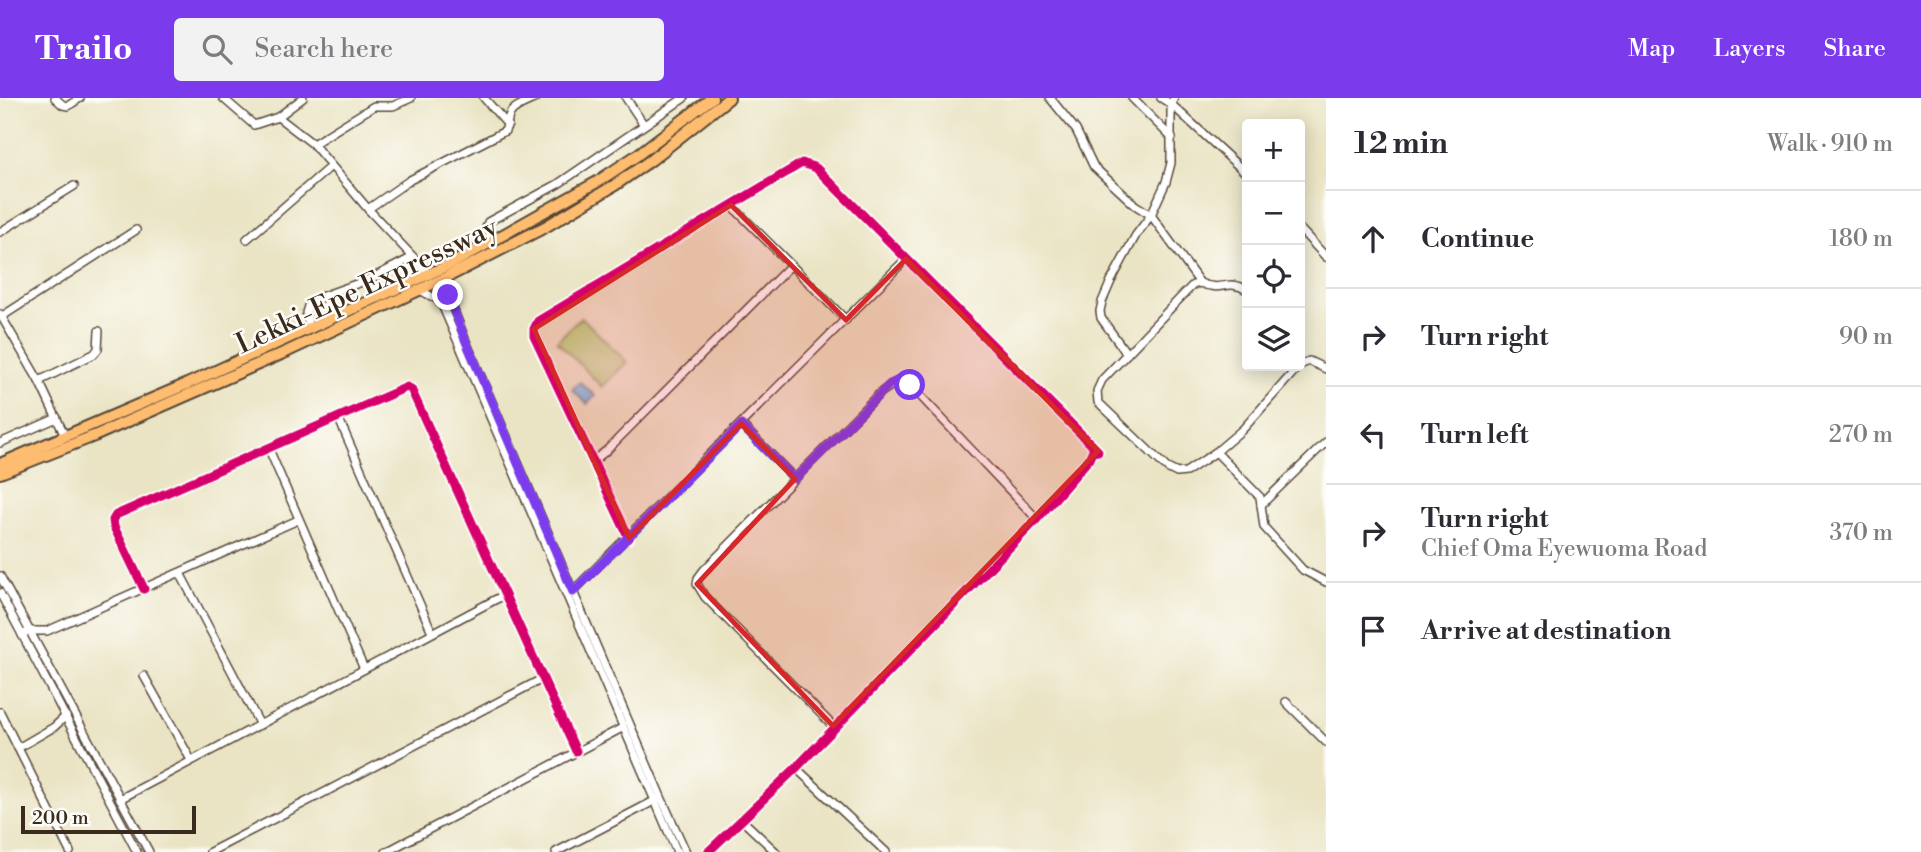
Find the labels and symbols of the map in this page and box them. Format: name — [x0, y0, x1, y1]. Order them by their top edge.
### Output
street label: Lekki-Epe Expressway — [230, 210, 504, 362]
route end — [432, 279, 463, 310]
route start — [894, 369, 925, 400]
scale bar — [21, 803, 196, 835]

